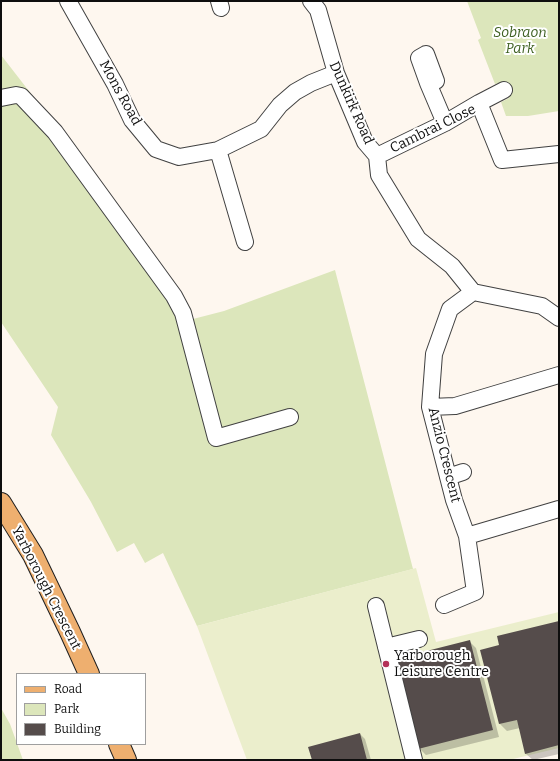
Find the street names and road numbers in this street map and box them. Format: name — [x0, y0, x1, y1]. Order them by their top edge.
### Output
street label: Mons Road — [95, 58, 145, 128]
street label: Dunkirk Road — [325, 59, 377, 147]
street label: Cambrai Close — [387, 101, 479, 157]
street label: Anzio Crescent — [424, 406, 464, 504]
street label: Yarborough Crescent — [8, 523, 84, 653]

